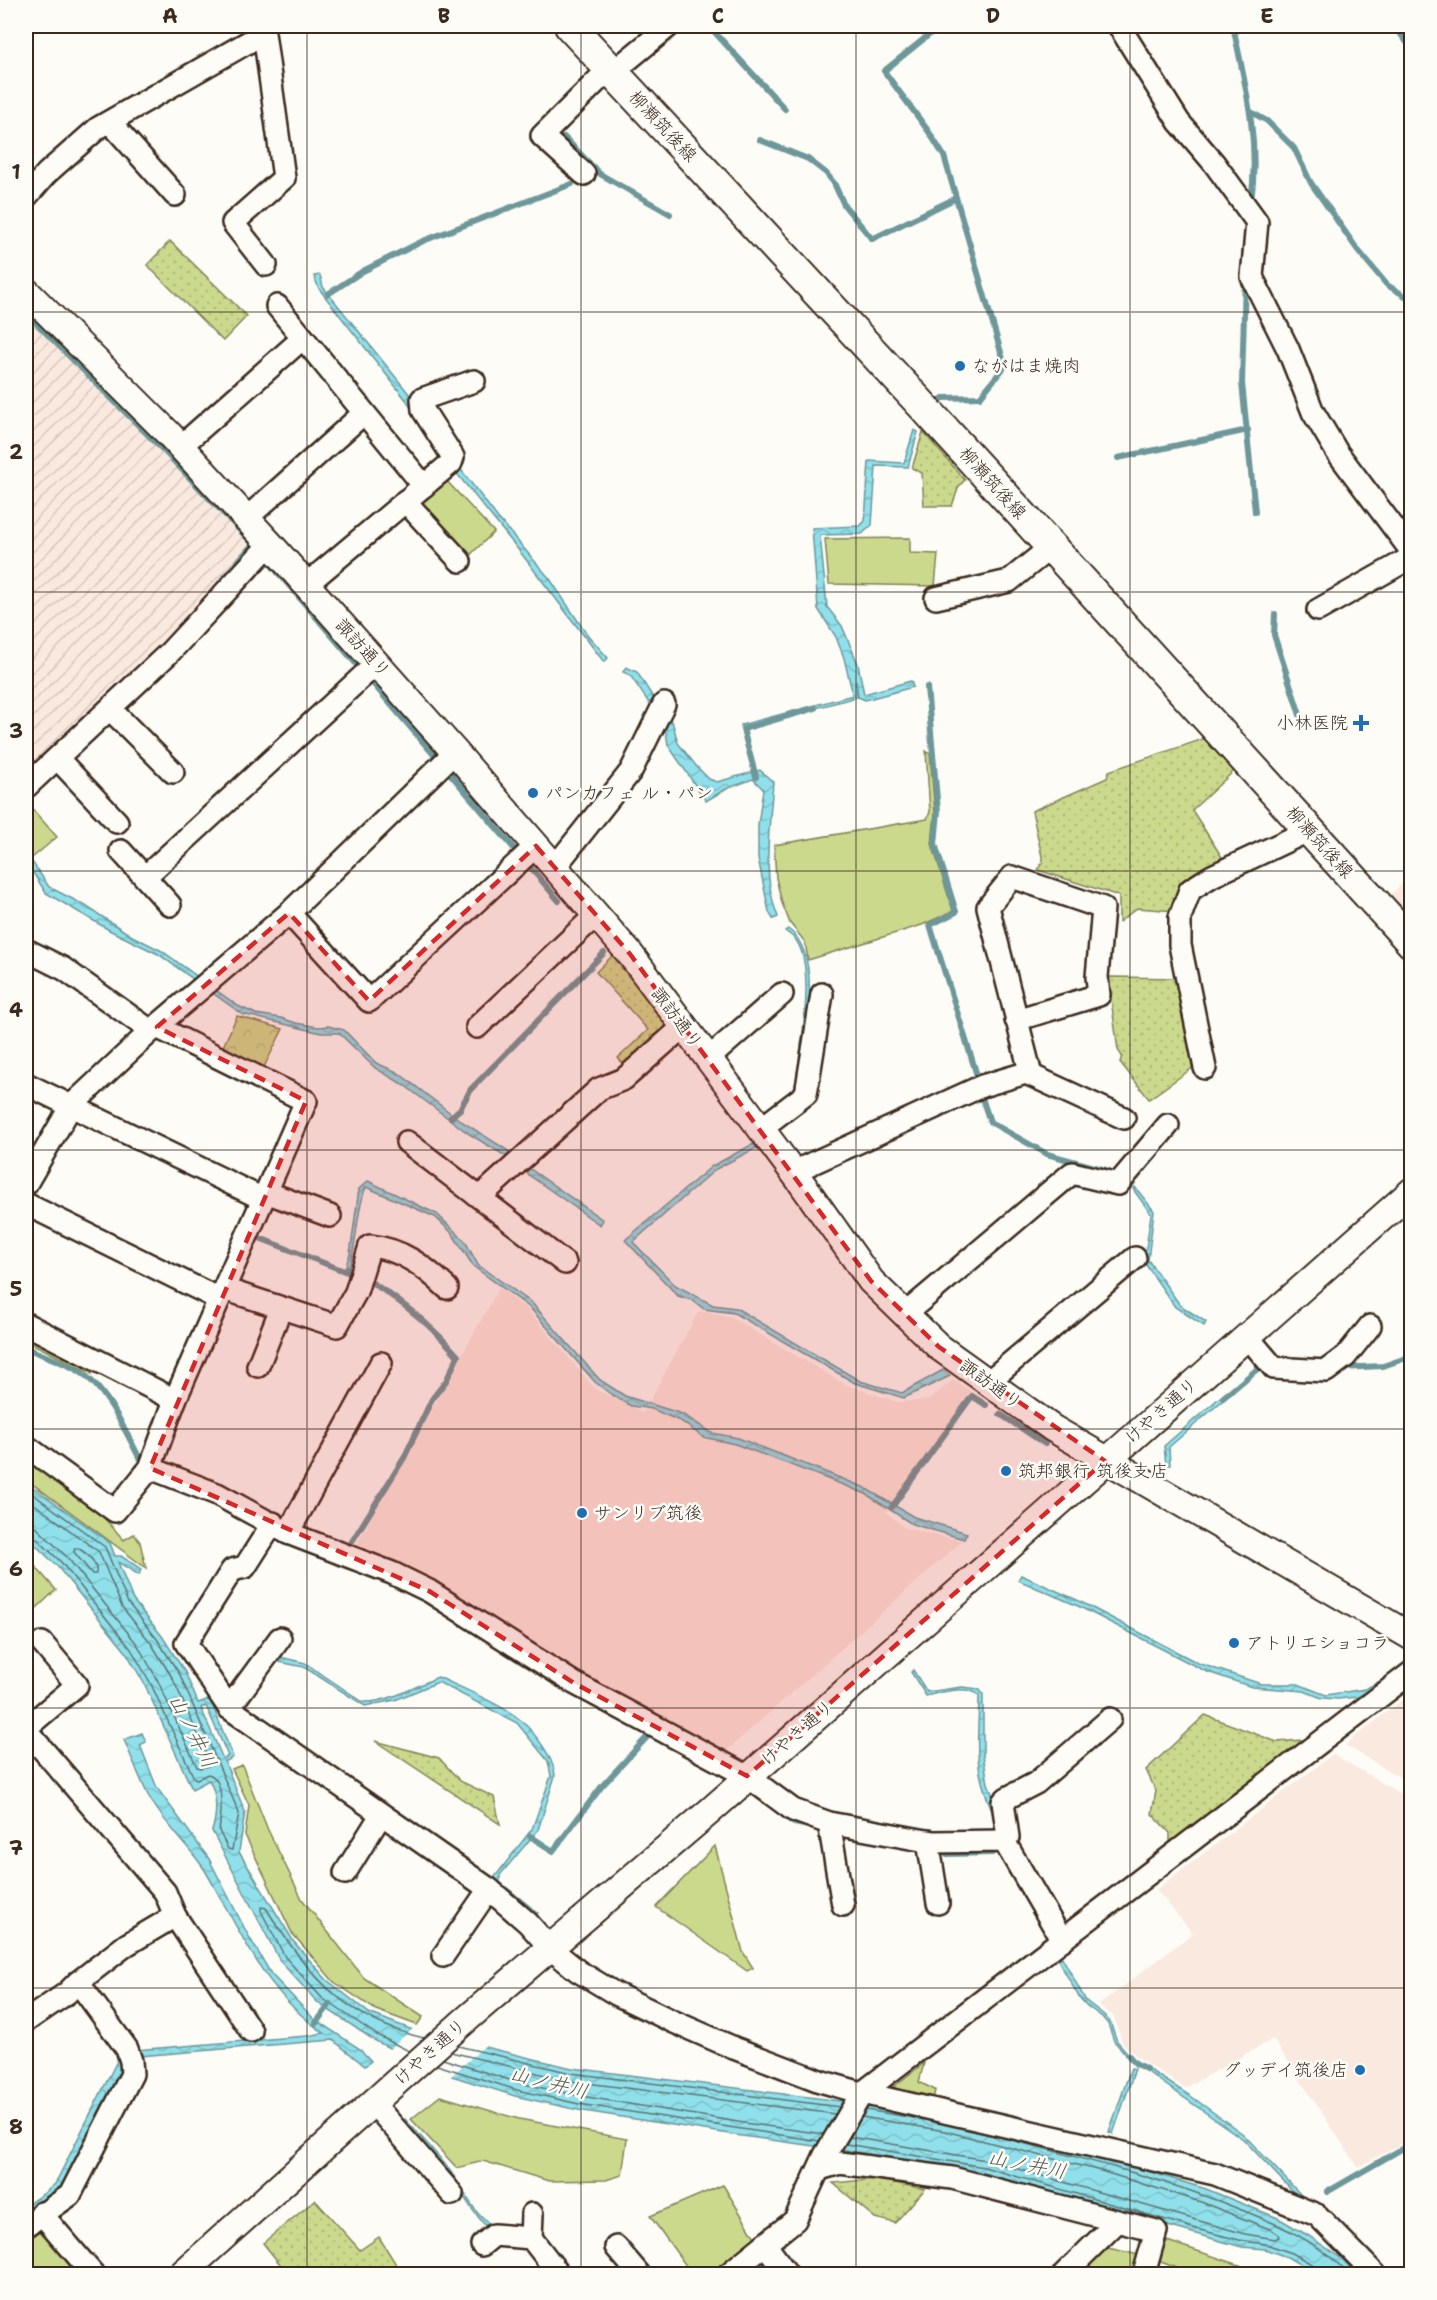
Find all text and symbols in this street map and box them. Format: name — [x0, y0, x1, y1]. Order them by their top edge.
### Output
text: A — [162, 3, 178, 29]
text: B — [438, 3, 450, 29]
text: C — [712, 3, 724, 29]
text: D — [986, 3, 1000, 29]
text: E — [1260, 3, 1274, 29]
street label: 柳瀬筑後線 — [624, 85, 702, 167]
text: 1 — [11, 159, 21, 185]
place label: ながはま焼肉 — [972, 354, 1080, 378]
marker: ながはま焼肉 — [953, 359, 967, 373]
text: 2 — [9, 439, 23, 465]
street label: 柳瀬筑後線 — [954, 442, 1032, 524]
street label: 諏訪通り — [330, 613, 396, 683]
place label: 小林医院 — [1276, 711, 1348, 735]
marker: 小林医院 — [1352, 714, 1370, 732]
text: 3 — [9, 718, 23, 744]
place label: パンカフェ ル・パン — [545, 781, 713, 805]
marker: パンカフェ ル・パン — [526, 786, 540, 800]
street label: 柳瀬筑後線 — [1281, 801, 1359, 883]
street label: 諏訪通り — [646, 982, 708, 1054]
text: 4 — [9, 997, 23, 1023]
text: 5 — [10, 1276, 22, 1302]
street label: 諏訪通り — [955, 1353, 1027, 1415]
street label: けやき通り — [1119, 1372, 1203, 1450]
place label: 筑邦銀行 筑後支店 — [1018, 1459, 1168, 1483]
marker: 筑邦銀行 筑後支店 — [999, 1464, 1013, 1478]
place label: サンリブ筑後 — [594, 1501, 702, 1525]
marker: サンリブ筑後 — [575, 1506, 589, 1520]
text: 6 — [9, 1556, 23, 1582]
place label: アトリエショコラ — [1246, 1631, 1389, 1655]
marker: アトリエショコラ — [1227, 1636, 1241, 1650]
water label: 山ノ井川 — [163, 1689, 223, 1773]
street label: けやき通り — [755, 1694, 839, 1772]
text: 7 — [9, 1835, 23, 1861]
street label: けやき通り — [389, 2013, 471, 2091]
place label: グッデイ筑後店 — [1223, 2058, 1348, 2082]
water label: 山ノ井川 — [507, 2060, 591, 2104]
marker: グッデイ筑後店 — [1353, 2063, 1367, 2077]
text: 8 — [9, 2114, 23, 2140]
water label: 山ノ井川 — [985, 2144, 1069, 2184]

